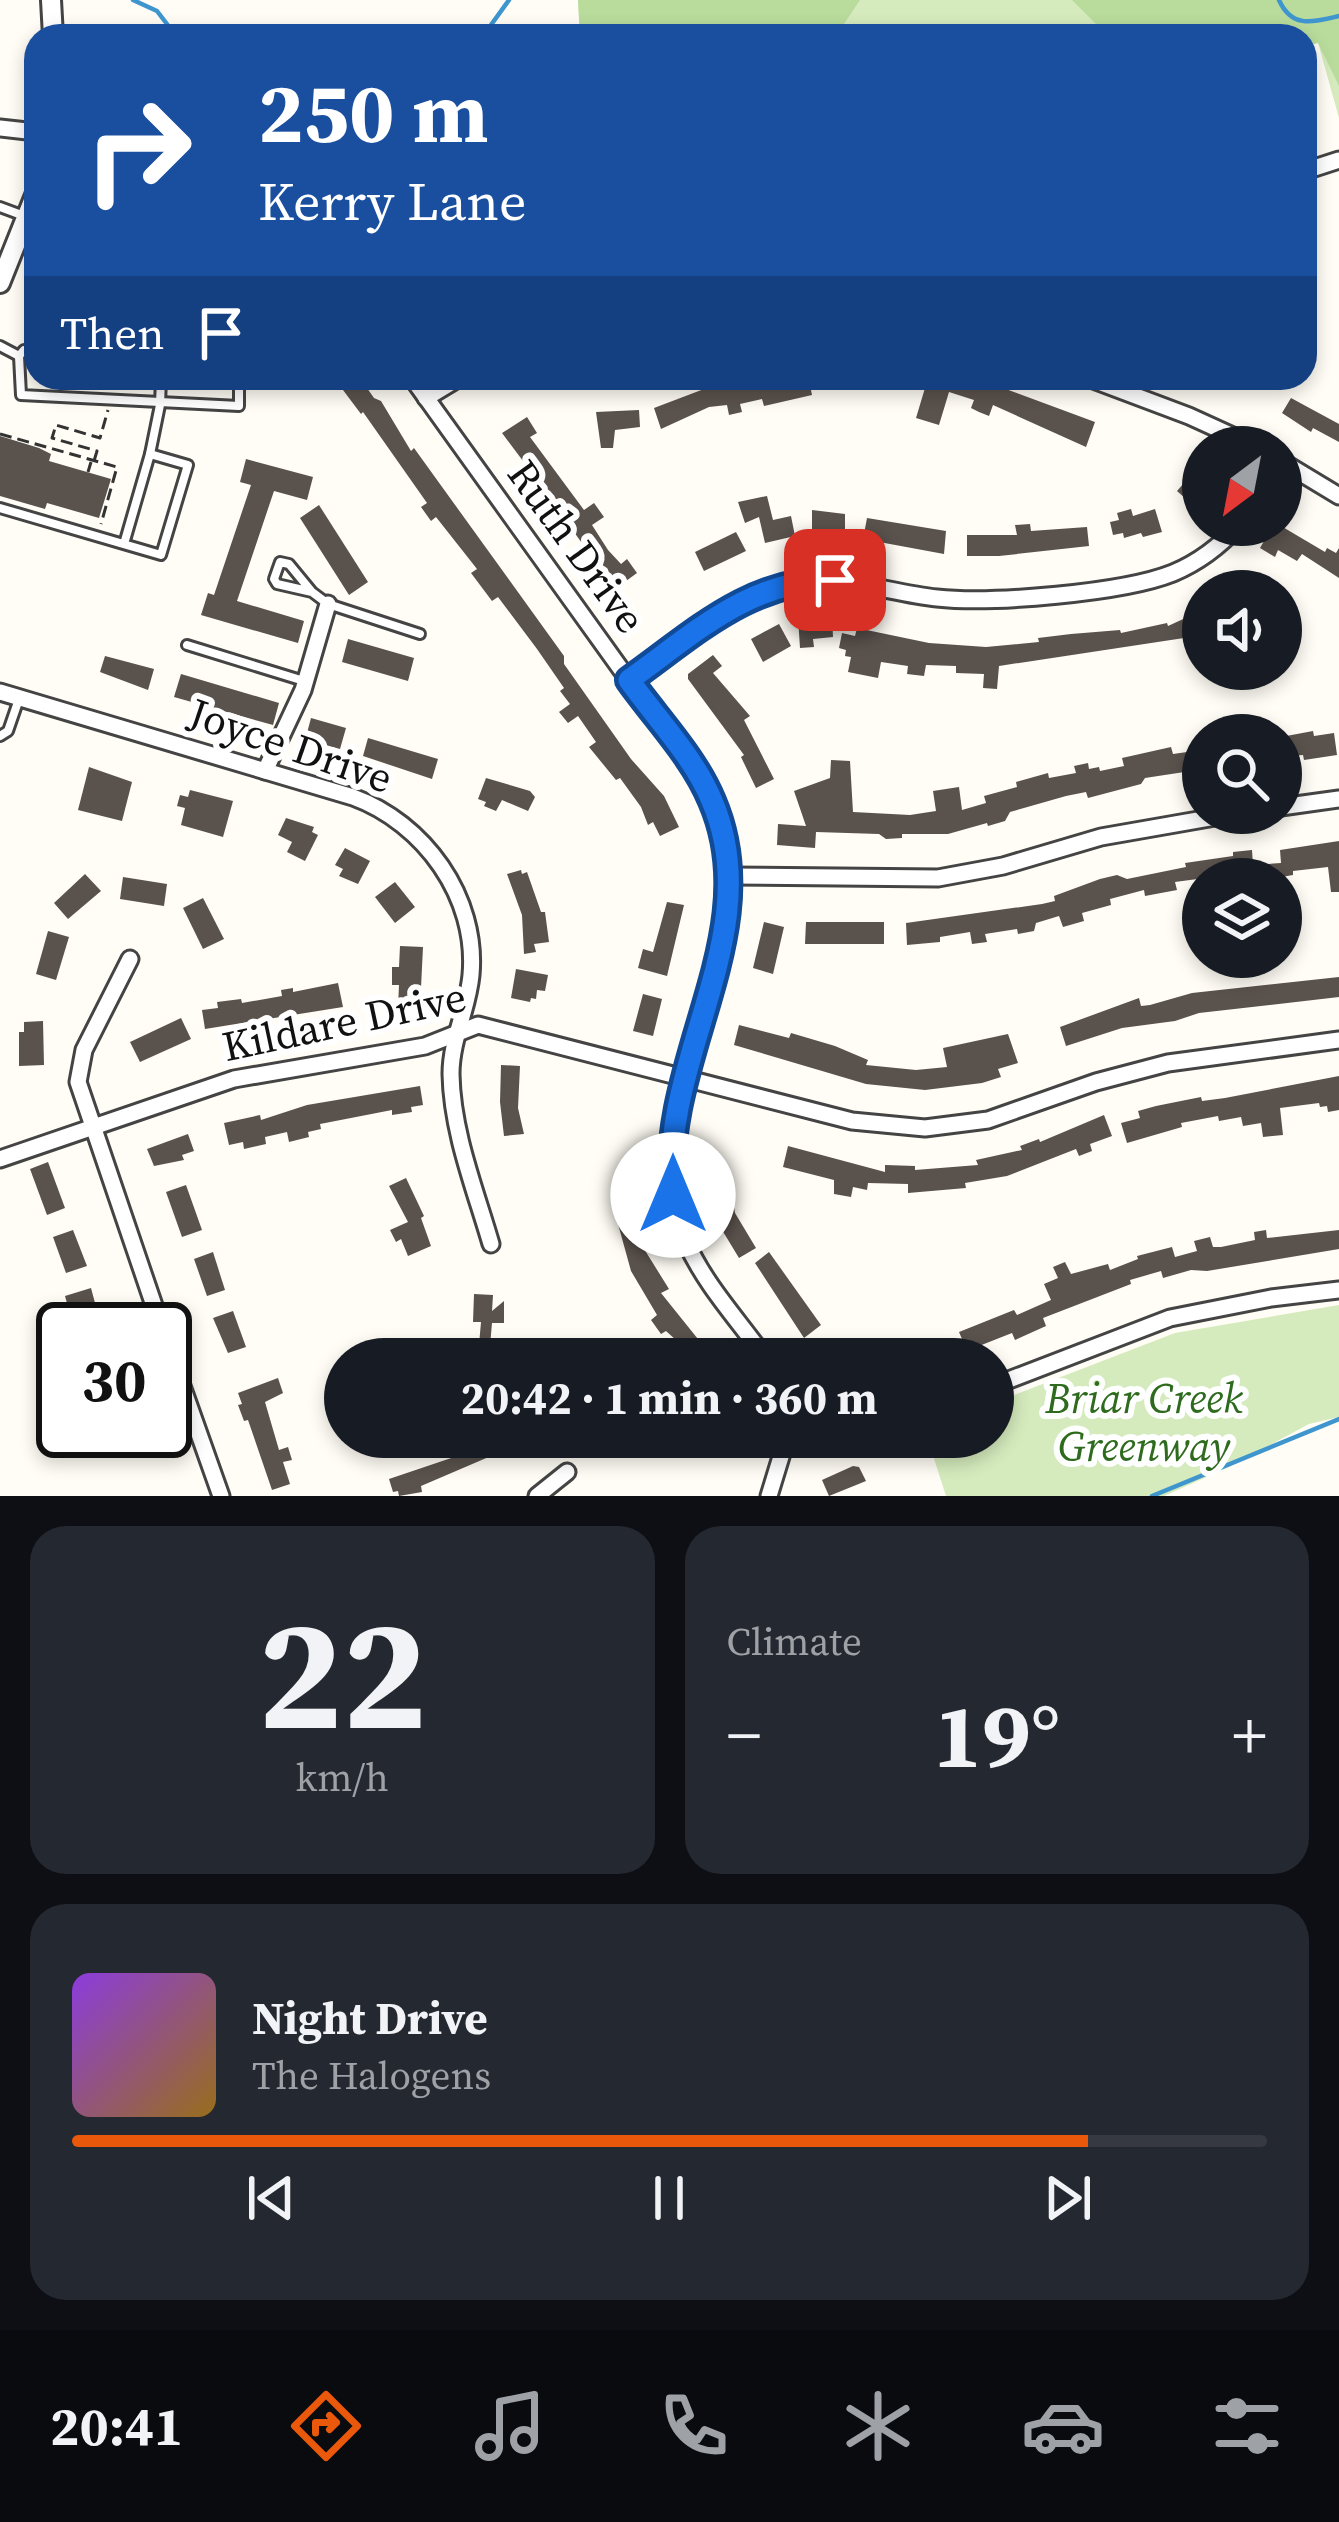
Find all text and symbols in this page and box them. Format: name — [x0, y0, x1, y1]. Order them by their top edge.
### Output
text: 250 m — [258, 55, 489, 170]
icon: right — [60, 72, 216, 228]
text: Kerry Lane — [258, 164, 527, 238]
icon: arrive — [188, 300, 254, 366]
text: Then — [60, 302, 164, 364]
north arrow — [1182, 426, 1302, 546]
map controls — [1182, 426, 1302, 978]
street label: Ruth Drive — [494, 448, 660, 644]
pin — [784, 529, 886, 631]
icon: arrive — [802, 547, 868, 613]
button: sound — [1182, 570, 1302, 690]
street label: Joyce Drive — [181, 683, 400, 807]
button: search — [1182, 714, 1302, 834]
button: layers — [1182, 858, 1302, 978]
street label: Kildare Drive — [217, 967, 471, 1075]
position arrow — [610, 1132, 736, 1258]
speed limit sign: 30 — [36, 1302, 192, 1458]
text: 20:42 · 1 min · 360 m — [461, 1367, 877, 1429]
park label: Briar Creek Greenway — [1044, 1369, 1243, 1475]
text: 22 — [258, 1566, 427, 1780]
text: Climate — [727, 1615, 862, 1668]
text: 19° — [933, 1674, 1060, 1797]
text: − — [727, 1690, 761, 1780]
text: + — [1232, 1690, 1267, 1780]
text: km/h — [296, 1751, 389, 1804]
text: Night Drive — [252, 1987, 488, 2049]
text: The Halogens — [252, 2049, 491, 2102]
icon: previous — [238, 2165, 304, 2231]
icon: pause — [636, 2165, 702, 2231]
icon: next — [1035, 2165, 1101, 2231]
icon: directions — [284, 2384, 368, 2468]
icon: music — [468, 2384, 552, 2468]
icon: phone — [652, 2384, 736, 2468]
icon: climate — [836, 2384, 920, 2468]
icon: car — [1021, 2384, 1105, 2468]
icon: filters — [1205, 2384, 1289, 2468]
text: 20:41 — [50, 2389, 183, 2463]

